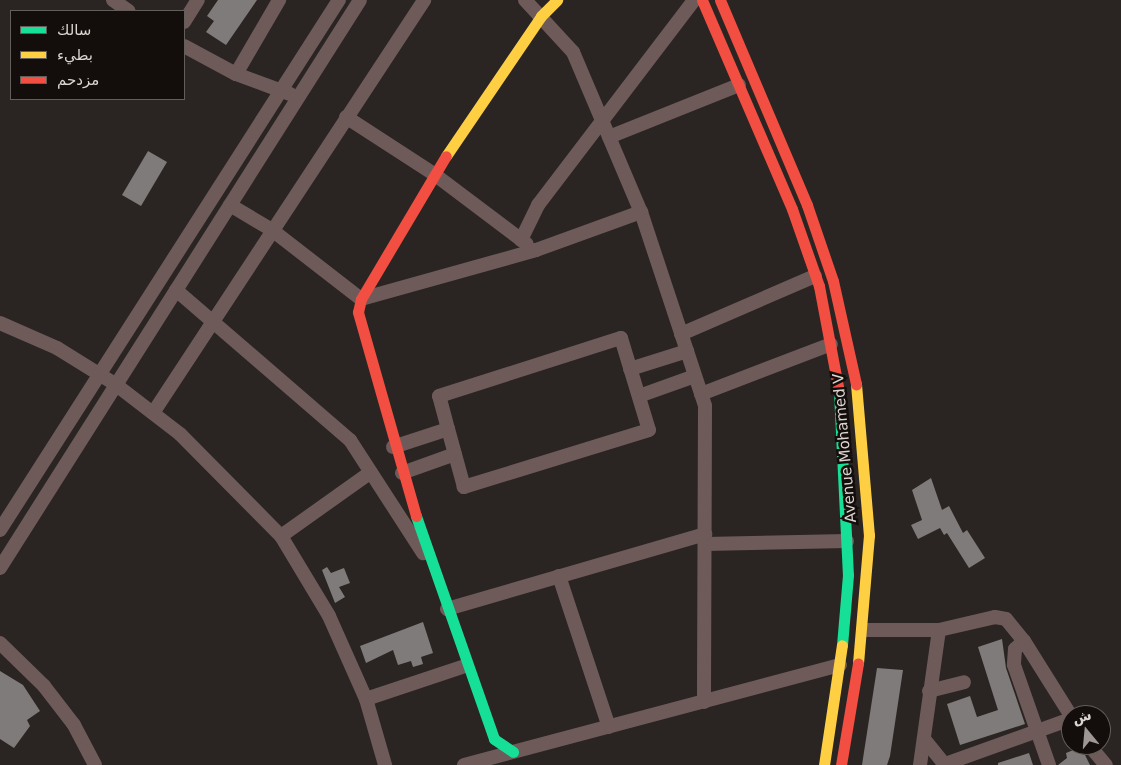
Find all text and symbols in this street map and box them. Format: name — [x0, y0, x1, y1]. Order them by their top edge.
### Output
legend — [10, 10, 185, 100]
text: سالك — [57, 21, 91, 39]
text: بطيء — [57, 46, 93, 64]
text: مزدحم — [57, 71, 99, 89]
street label: Avenue Mohamed V — [830, 373, 860, 523]
north arrow — [1061, 705, 1111, 755]
text: ش — [1070, 706, 1093, 727]

